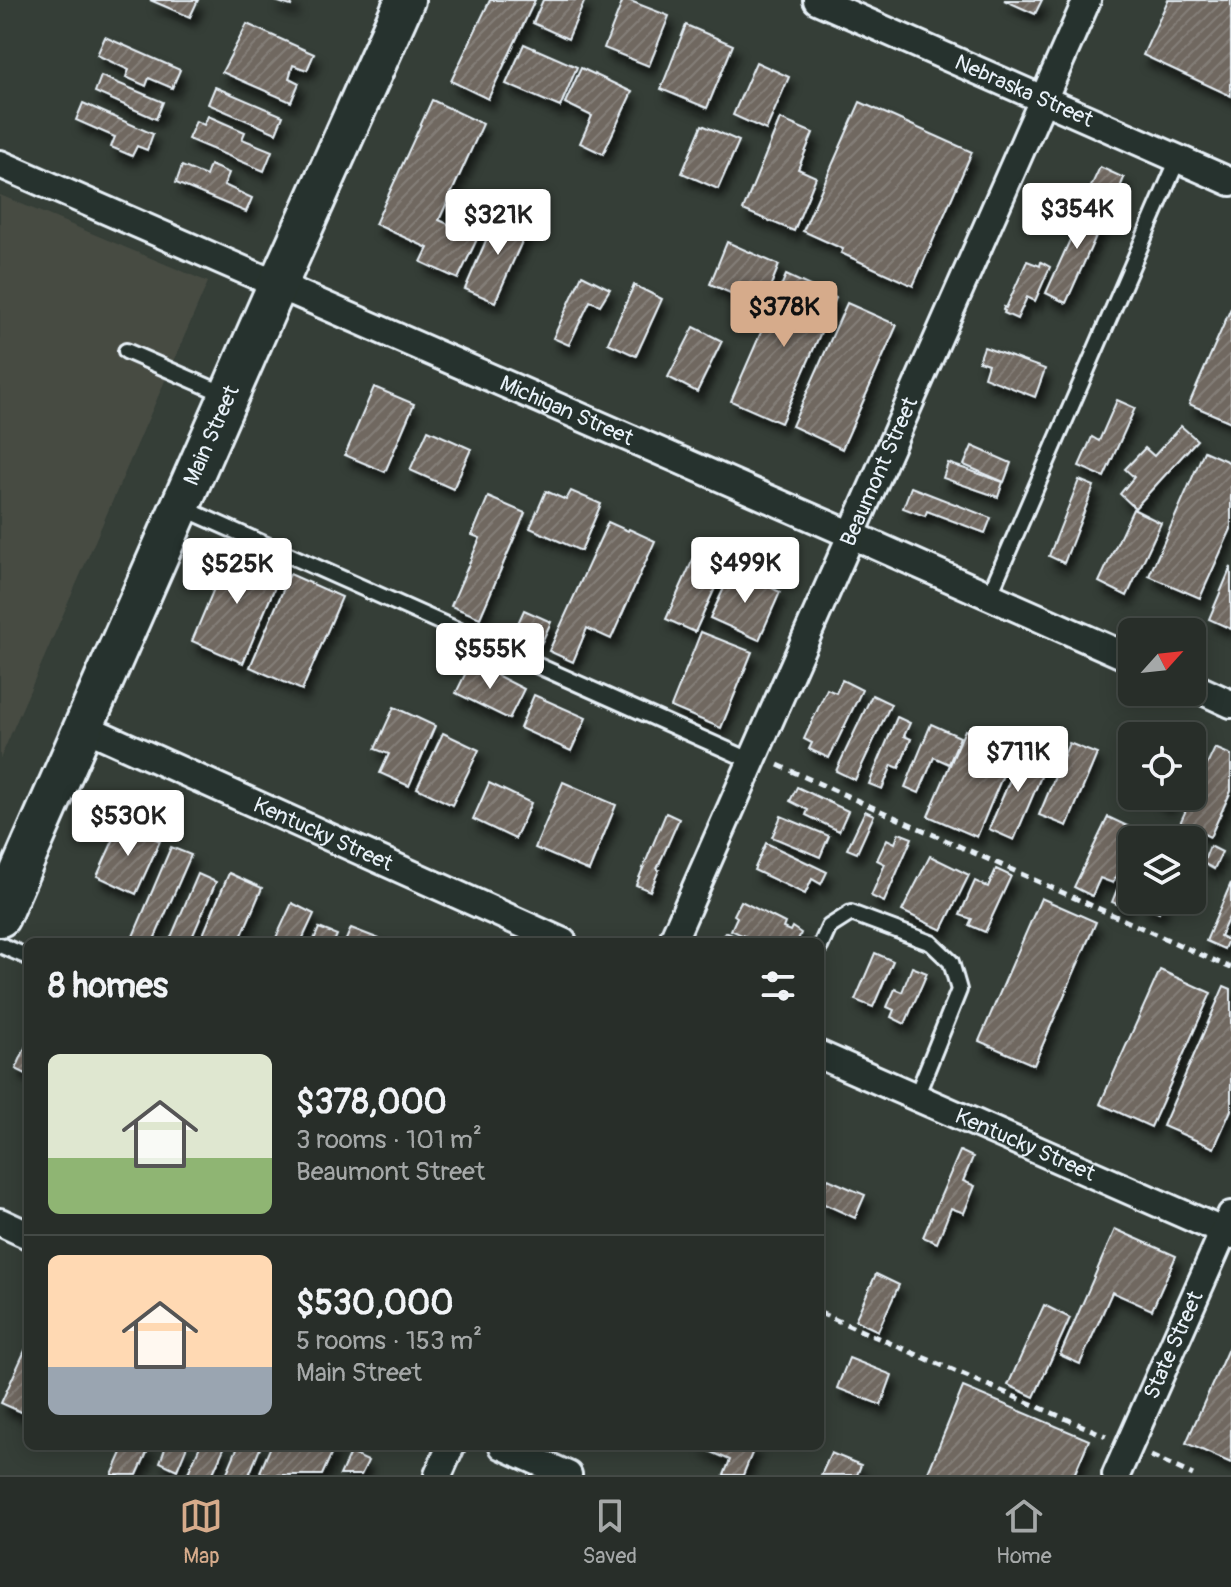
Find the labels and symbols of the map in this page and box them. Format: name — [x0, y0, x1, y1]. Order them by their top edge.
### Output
street label: Nebraska Street — [950, 48, 1098, 134]
pin: $354K — [1021, 183, 1133, 251]
pin: $321K — [442, 189, 554, 257]
pin: $378K — [728, 281, 840, 349]
street label: Michigan Street — [495, 369, 638, 452]
street label: Main Street — [177, 381, 246, 490]
street label: Beaumont Street — [834, 393, 924, 551]
pin: $499K — [689, 537, 801, 605]
pin: $525K — [181, 538, 293, 606]
north arrow — [1118, 618, 1206, 706]
pin: $555K — [434, 623, 546, 691]
pin: $711K — [962, 726, 1074, 794]
pin: $530K — [72, 790, 184, 858]
street label: Kentucky Street — [249, 791, 397, 878]
street label: Kentucky Street — [951, 1102, 1100, 1188]
street label: State Street — [1137, 1287, 1210, 1404]

